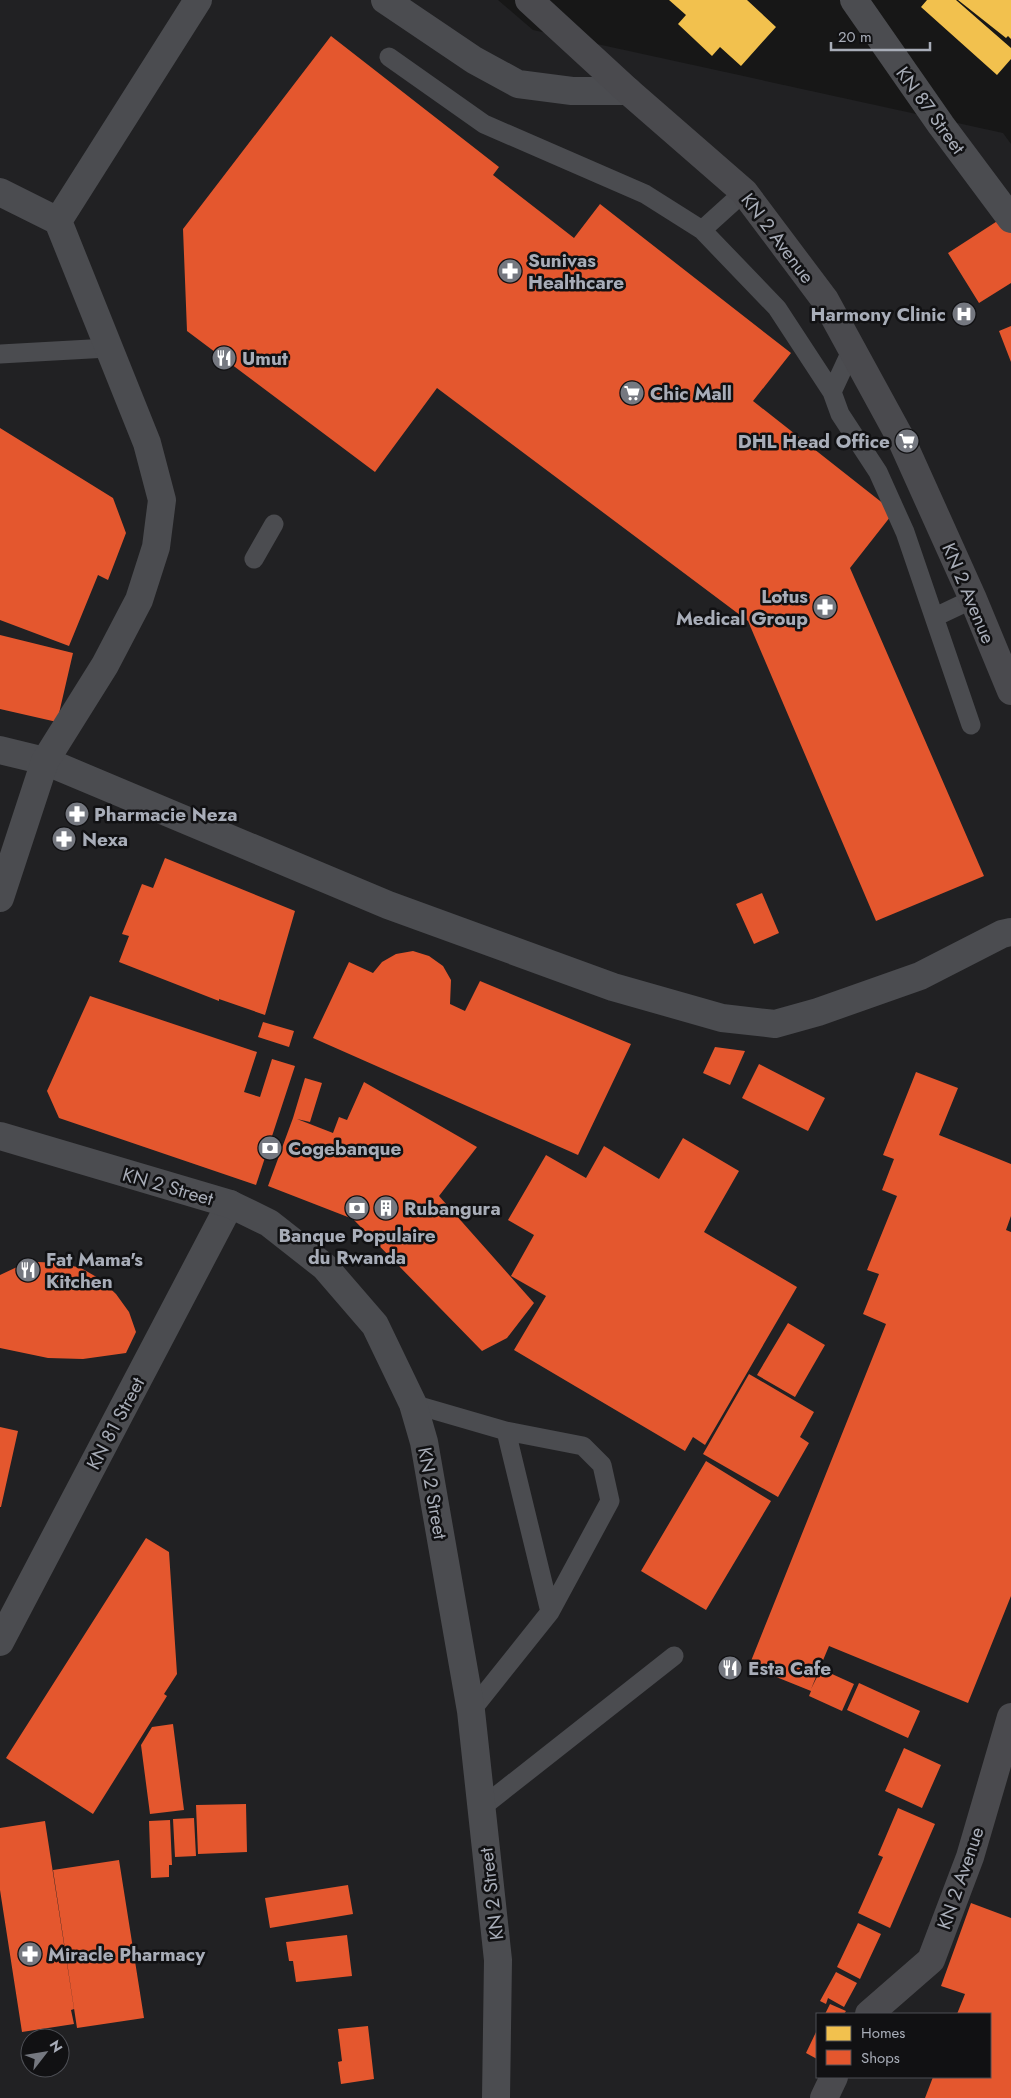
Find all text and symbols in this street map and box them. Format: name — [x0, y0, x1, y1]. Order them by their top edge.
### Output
scale bar — [831, 20, 930, 52]
text: 20 m — [838, 26, 872, 48]
street label: KN 87 Street — [890, 61, 972, 160]
street label: KN 2 Avenue — [735, 188, 821, 289]
place label: Sunivas Healthcare — [528, 247, 624, 296]
pharmacy icon: Sunivas Healthcare — [497, 258, 523, 284]
place label: Harmony Clinic — [811, 301, 946, 328]
hospital icon: Harmony Clinic — [951, 301, 977, 327]
restaurant icon: Umut — [211, 345, 237, 371]
place label: Umut — [242, 345, 288, 372]
supermarket icon: Chic Mall — [619, 380, 645, 406]
place label: Chic Mall — [650, 380, 732, 407]
place label: DHL Head Office — [738, 428, 890, 455]
supermarket icon: DHL Head Office — [894, 428, 920, 454]
street label: KN 2 Avenue — [935, 539, 1002, 648]
place label: Lotus Medical Group — [676, 583, 808, 632]
pharmacy icon: Lotus Medical Group — [812, 594, 838, 620]
pharmacy icon: Pharmacie Neza — [64, 801, 90, 827]
place label: Pharmacie Neza — [94, 801, 238, 828]
pharmacy icon: Nexa — [51, 826, 77, 852]
place label: Nexa — [82, 826, 128, 853]
bank icon: Cogebanque — [257, 1135, 283, 1161]
place label: Cogebanque — [288, 1135, 402, 1162]
street label: KN 2 Street — [119, 1161, 217, 1212]
bank icon: Banque Populaire du Rwanda — [344, 1195, 370, 1221]
building icon: Rubangura — [373, 1195, 399, 1221]
place label: Rubangura — [404, 1195, 501, 1222]
place label: Banque Populaire du Rwanda — [278, 1222, 436, 1271]
place label: Fat Mama's Kitchen — [46, 1246, 143, 1295]
restaurant icon: Fat Mama's Kitchen — [15, 1257, 41, 1283]
street label: KN 81 Street — [80, 1372, 151, 1474]
street label: KN 2 Street — [411, 1445, 454, 1542]
restaurant icon: Esta Cafe — [717, 1655, 743, 1681]
place label: Esta Cafe — [748, 1655, 831, 1682]
street label: KN 2 Avenue — [930, 1823, 991, 1933]
street label: KN 2 Street — [472, 1846, 511, 1942]
pharmacy icon: Miracle Pharmacy — [17, 1941, 43, 1967]
place label: Miracle Pharmacy — [48, 1941, 206, 1968]
legend — [816, 2013, 991, 2078]
text: Homes — [861, 2022, 905, 2044]
north arrow — [20, 2028, 70, 2078]
text: N — [45, 2036, 68, 2056]
text: Shops — [861, 2047, 900, 2069]

